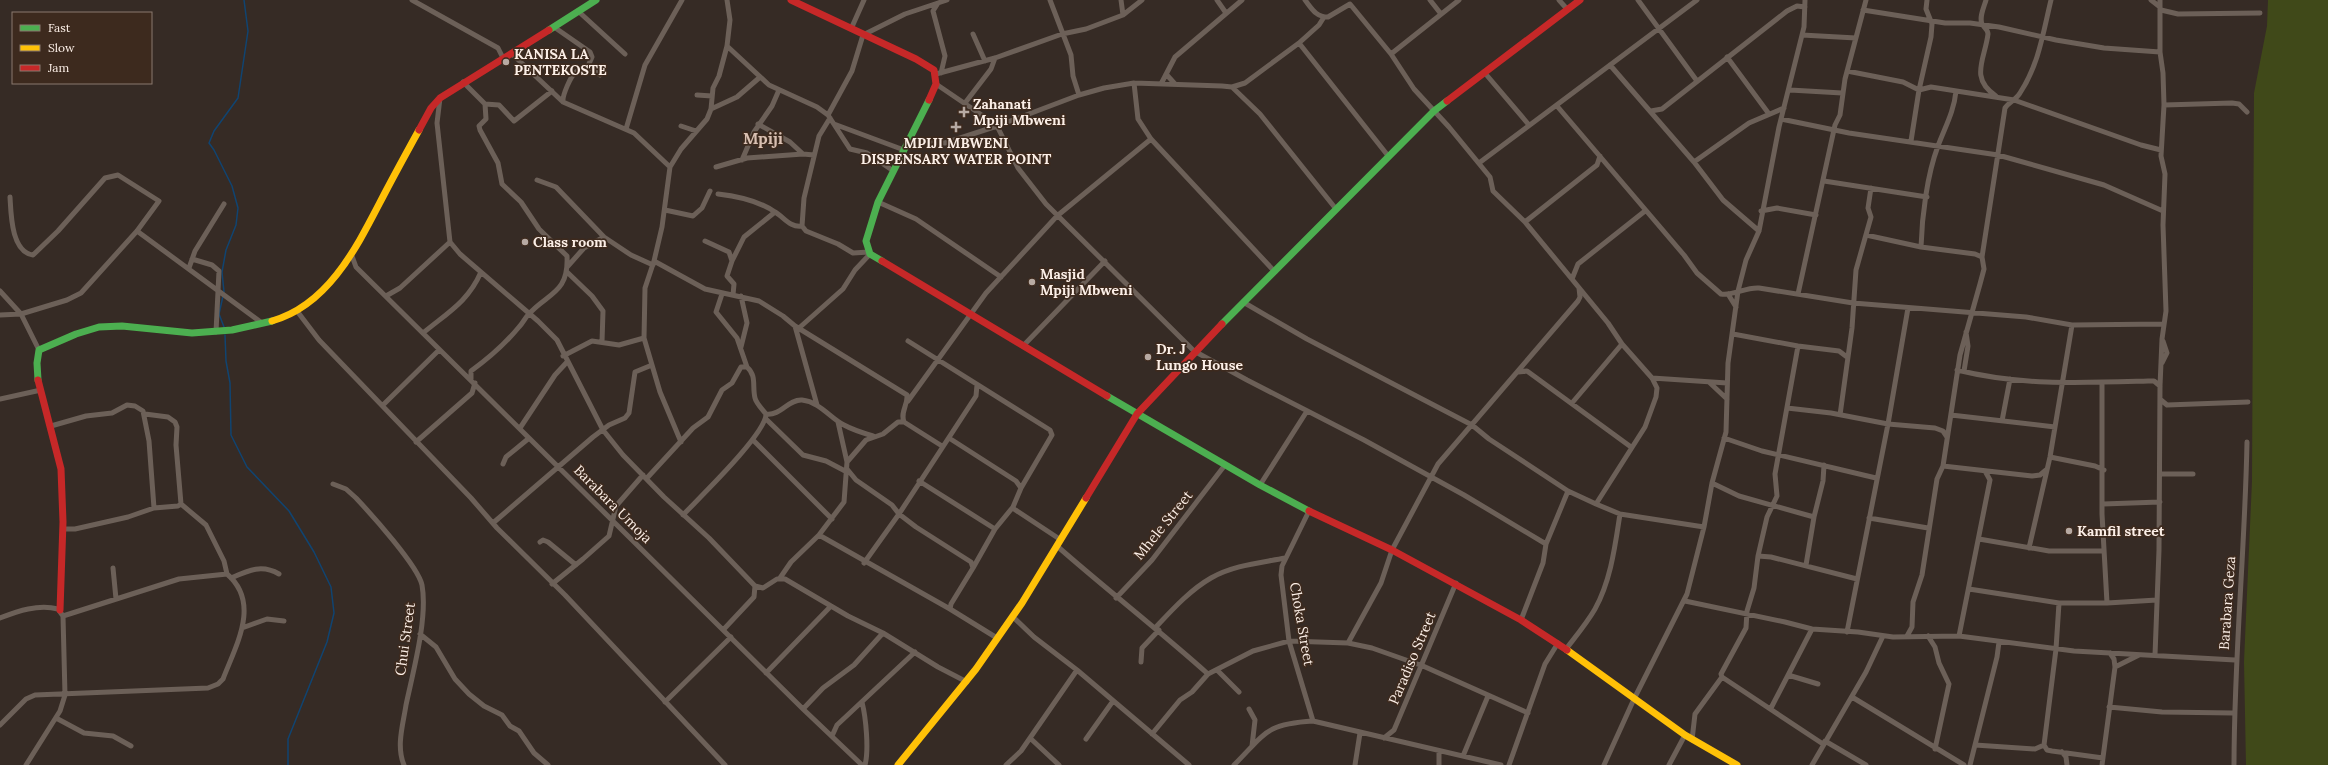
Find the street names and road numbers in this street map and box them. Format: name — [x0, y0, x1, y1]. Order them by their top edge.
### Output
street label: Barabara Umoja — [570, 461, 656, 547]
street label: Mhele Street — [1130, 486, 1197, 563]
street label: Barabara Geza — [2215, 555, 2239, 651]
street label: Choka Street — [1286, 581, 1318, 668]
street label: Chui Street — [391, 601, 419, 677]
street label: Paradiso Street — [1384, 608, 1440, 707]

